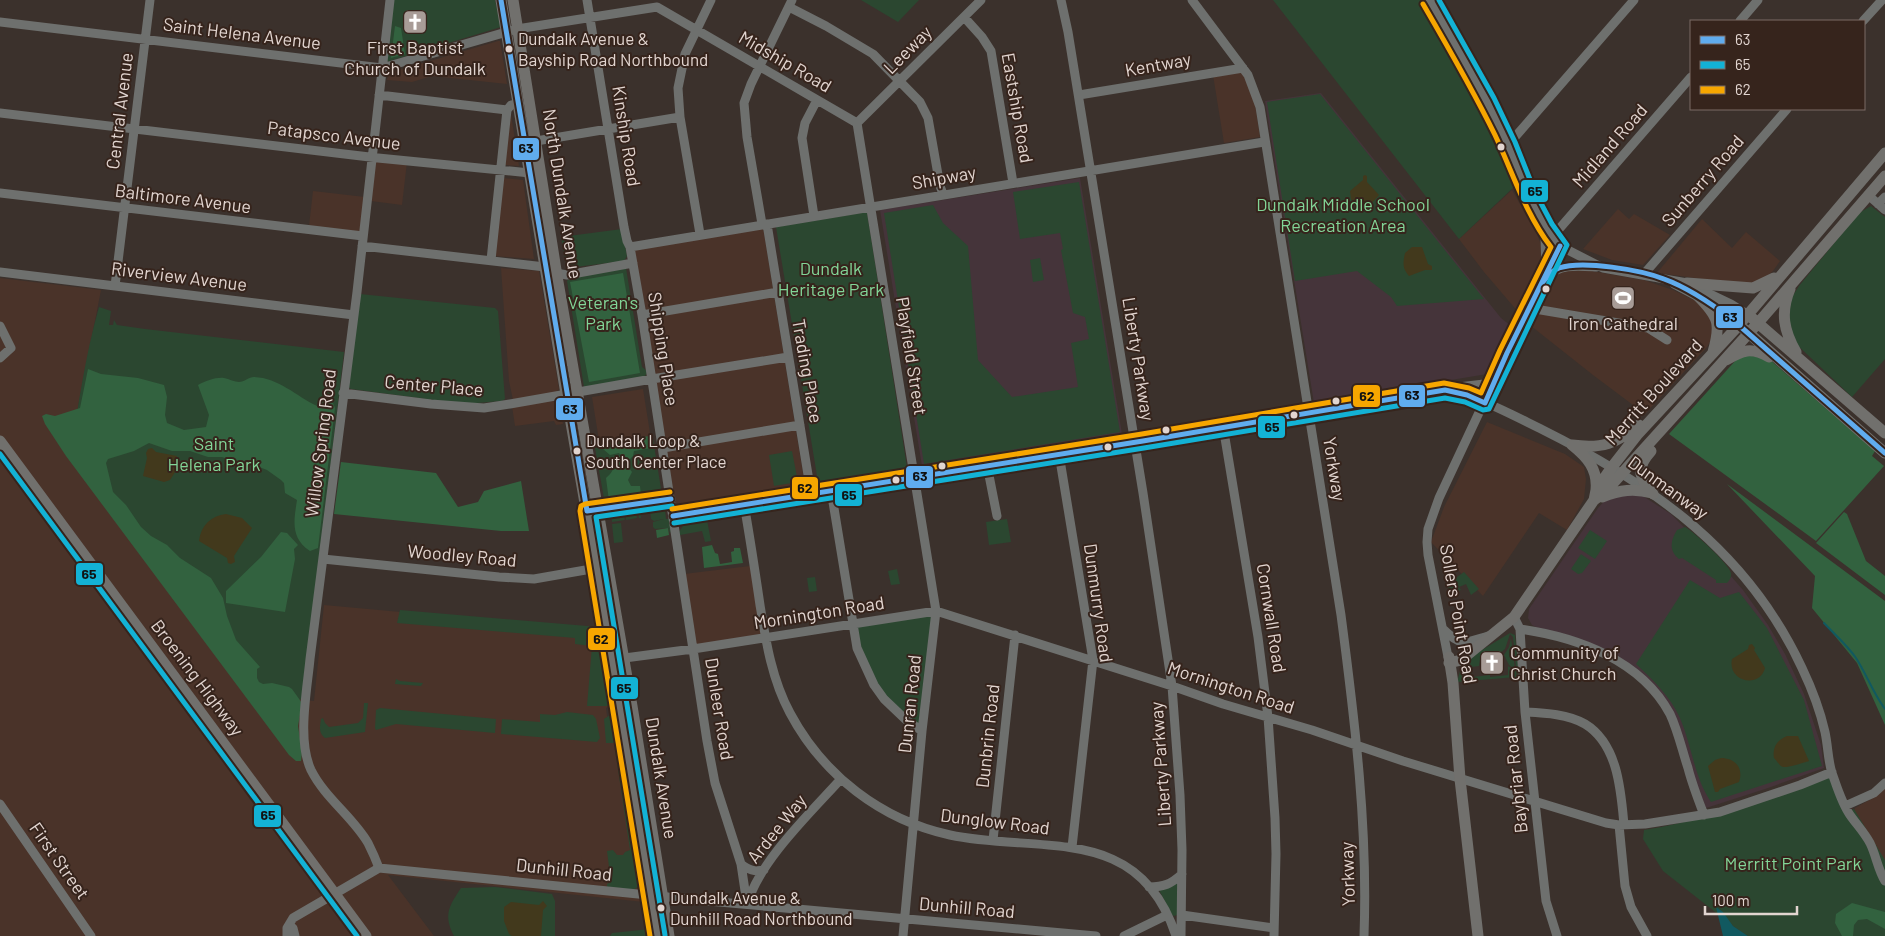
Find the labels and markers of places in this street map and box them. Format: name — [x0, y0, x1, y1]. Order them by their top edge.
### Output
church icon: First Baptist Church of Dundalk — [402, 9, 428, 35]
place label: Dundalk Avenue & Bayship Road Northbound — [518, 28, 708, 69]
place label: First Baptist Church of Dundalk — [344, 36, 486, 79]
marker: Dundalk Avenue & Bayship Road Northbound — [504, 44, 514, 54]
unlabelled marker — [1496, 142, 1506, 152]
unlabelled marker — [1541, 284, 1551, 294]
sports icon: Iron Cathedral — [1610, 285, 1636, 311]
place label: Iron Cathedral — [1568, 312, 1678, 334]
unlabelled marker — [1331, 396, 1341, 406]
unlabelled marker — [1289, 410, 1299, 420]
unlabelled marker — [1161, 425, 1171, 435]
place label: Dundalk Loop & South Center Place — [586, 430, 727, 471]
unlabelled marker — [1103, 442, 1113, 452]
marker: Dundalk Loop & South Center Place — [572, 446, 582, 456]
unlabelled marker — [937, 461, 947, 471]
unlabelled marker — [891, 475, 901, 485]
place label: Community of Christ Church — [1510, 641, 1619, 684]
church icon: Community of Christ Church — [1479, 650, 1505, 676]
place label: Dundalk Avenue & Dunhill Road Northbound — [670, 887, 853, 928]
marker: Dundalk Avenue & Dunhill Road Northbound — [656, 903, 666, 913]

